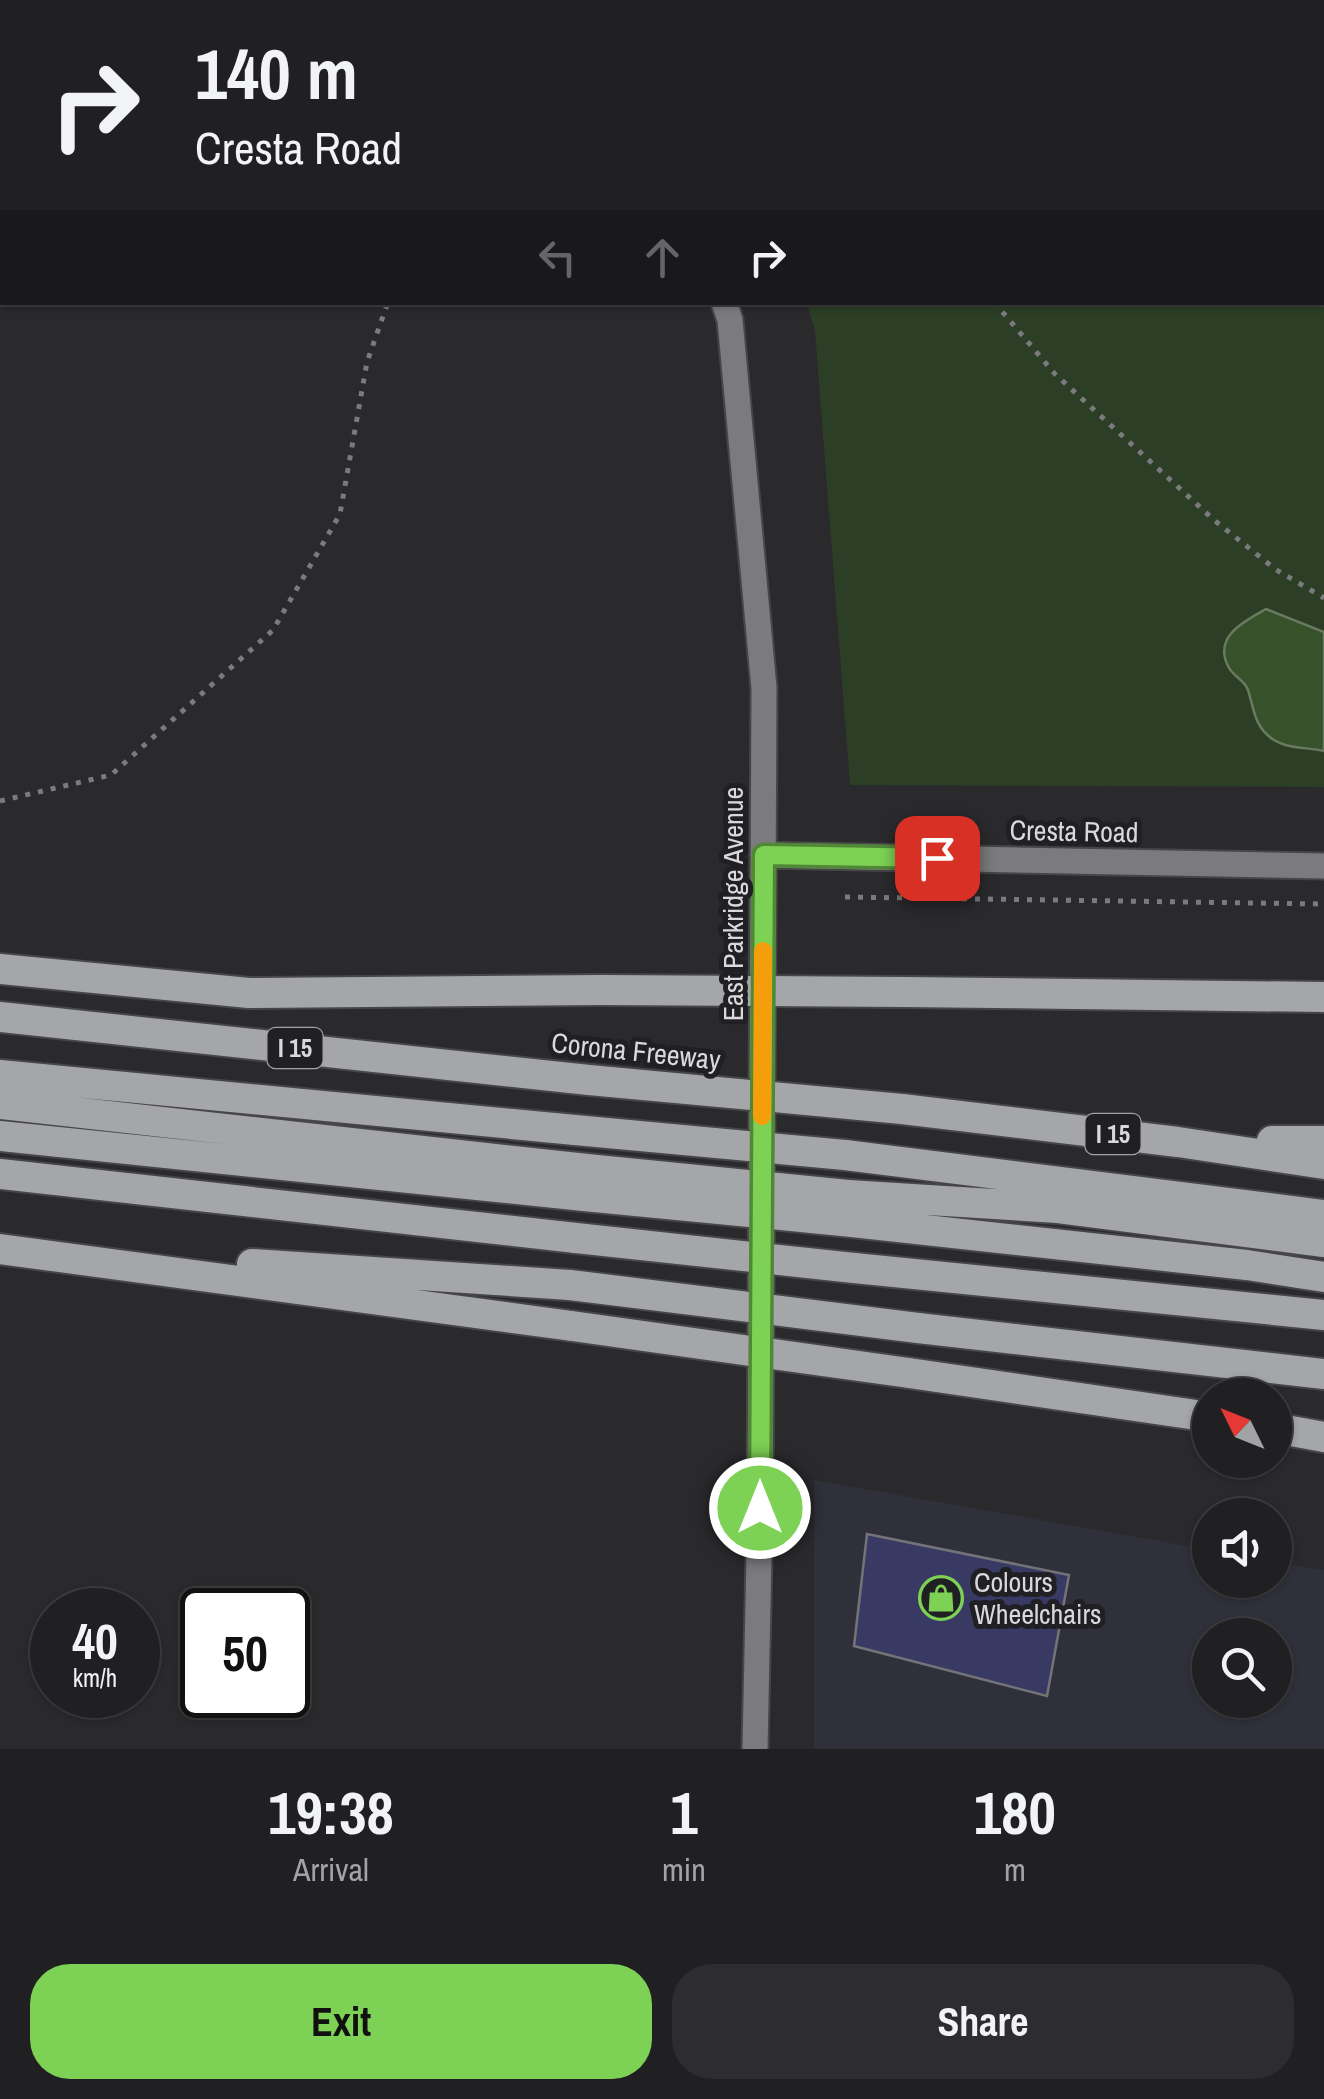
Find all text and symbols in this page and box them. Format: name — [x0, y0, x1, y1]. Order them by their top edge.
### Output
text: 140 m — [195, 27, 358, 121]
icon: right — [30, 40, 160, 170]
text: Cresta Road — [195, 117, 402, 178]
icon: left — [530, 230, 585, 285]
icon: ahead — [635, 230, 690, 285]
icon: right — [740, 230, 795, 285]
street label: East Parkridge Avenue — [714, 787, 752, 1021]
street label: Cresta Road — [1009, 811, 1139, 851]
pin — [895, 816, 980, 901]
icon: arrive — [910, 831, 965, 886]
street label: Corona Freeway — [550, 1023, 723, 1079]
road number: I 15 — [268, 1028, 322, 1068]
road number: I 15 — [1086, 1114, 1140, 1154]
north arrow — [1192, 1378, 1292, 1478]
map controls — [1192, 1378, 1292, 1718]
position arrow — [708, 1456, 812, 1560]
button: sound — [1192, 1498, 1292, 1598]
place label: Colours Wheelchairs — [974, 1563, 1102, 1633]
shop icon: Colours Wheelchairs — [918, 1575, 964, 1621]
speed limit sign: 50 — [180, 1588, 310, 1718]
text: 40 — [72, 1607, 118, 1675]
button: search — [1192, 1618, 1292, 1718]
text: km/h — [73, 1661, 117, 1695]
text: 19:38 — [268, 1772, 394, 1853]
text: 1 — [670, 1772, 698, 1853]
text: 180 — [974, 1772, 1056, 1853]
text: Arrival — [293, 1848, 369, 1891]
text: min — [662, 1848, 706, 1891]
text: m — [1004, 1848, 1026, 1891]
button: Exit — [30, 1964, 652, 2079]
button: Share — [672, 1964, 1294, 2079]

